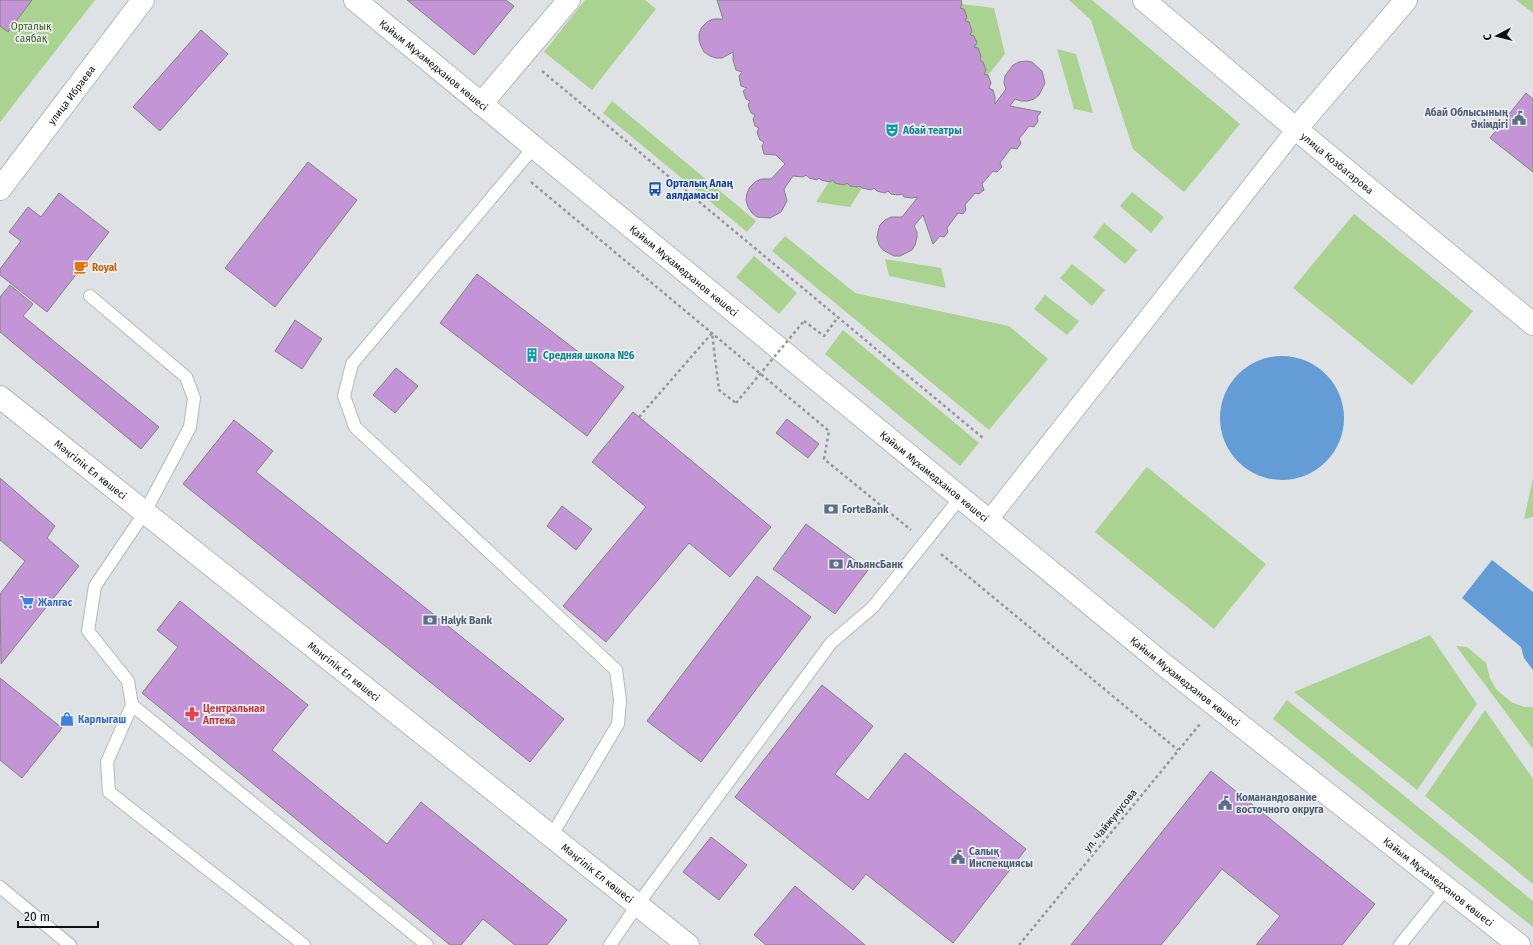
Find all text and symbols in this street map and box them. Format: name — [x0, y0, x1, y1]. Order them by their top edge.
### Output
north arrow — [1477, 16, 1517, 56]
street label: Қайым Мұхамедханов көшесі — [376, 17, 491, 114]
park label: Орталық саябақ — [11, 21, 52, 45]
text: С — [1481, 33, 1494, 41]
street label: улица Ибраева — [46, 64, 98, 127]
place label: Абай Облысының Әкімдігі — [1424, 107, 1509, 131]
public building icon: Абай Облысының Әкімдігі — [1511, 110, 1527, 126]
theatre icon: Абай театры — [884, 122, 900, 138]
place label: Абай театры — [902, 125, 962, 137]
street label: улица Козбагарова — [1298, 131, 1375, 197]
place label: Орталық Алаң аялдамасы — [666, 178, 734, 202]
bus stop icon: Орталық Алаң аялдамасы — [647, 181, 663, 197]
street label: Қайым Мұхамедханов көшесі — [627, 223, 741, 319]
cafe icon: Royal — [73, 259, 89, 275]
place label: Royal — [92, 262, 117, 274]
building icon: Средняя школа №6 — [524, 347, 540, 363]
place label: Средняя школа №6 — [543, 350, 635, 362]
street label: Қайым Мұхамедханов көшесі — [877, 429, 991, 525]
street label: Мәңгілік Ел көшесі — [52, 438, 129, 502]
bank icon: ForteBank — [823, 501, 839, 517]
place label: ForteBank — [842, 504, 889, 516]
bank icon: АльянсБанк — [828, 556, 844, 572]
place label: АльянсБанк — [846, 559, 903, 571]
supermarket icon: Жалгас — [19, 594, 35, 610]
place label: Жалгас — [37, 597, 73, 609]
bank icon: Halyk Bank — [422, 612, 438, 628]
place label: Halyk Bank — [441, 615, 492, 627]
street label: Қайым Мұхамедханов көшесі — [1128, 635, 1243, 729]
street label: Мәңгілік Ел көшесі — [305, 640, 383, 704]
place label: Центральная Аптека — [202, 703, 265, 727]
pharmacy icon: Центральная Аптека — [184, 706, 200, 722]
shop icon: Карлыгаш — [59, 711, 75, 727]
place label: Карлыгаш — [78, 714, 126, 726]
street label: ул. Чайжунусова — [1082, 787, 1140, 855]
place label: Команандование восточного округа — [1236, 792, 1324, 816]
public building icon: Команандование восточного округа — [1217, 795, 1233, 811]
street label: Қайым Мұхамедханов көшесі — [1381, 835, 1496, 930]
street label: Мәңгілік Ел көшесі — [559, 841, 636, 906]
place label: Салық Инспекциясы — [969, 846, 1033, 870]
public building icon: Салық Инспекциясы — [950, 849, 966, 865]
scale bar — [18, 903, 98, 929]
text: 20 m — [24, 910, 50, 924]

